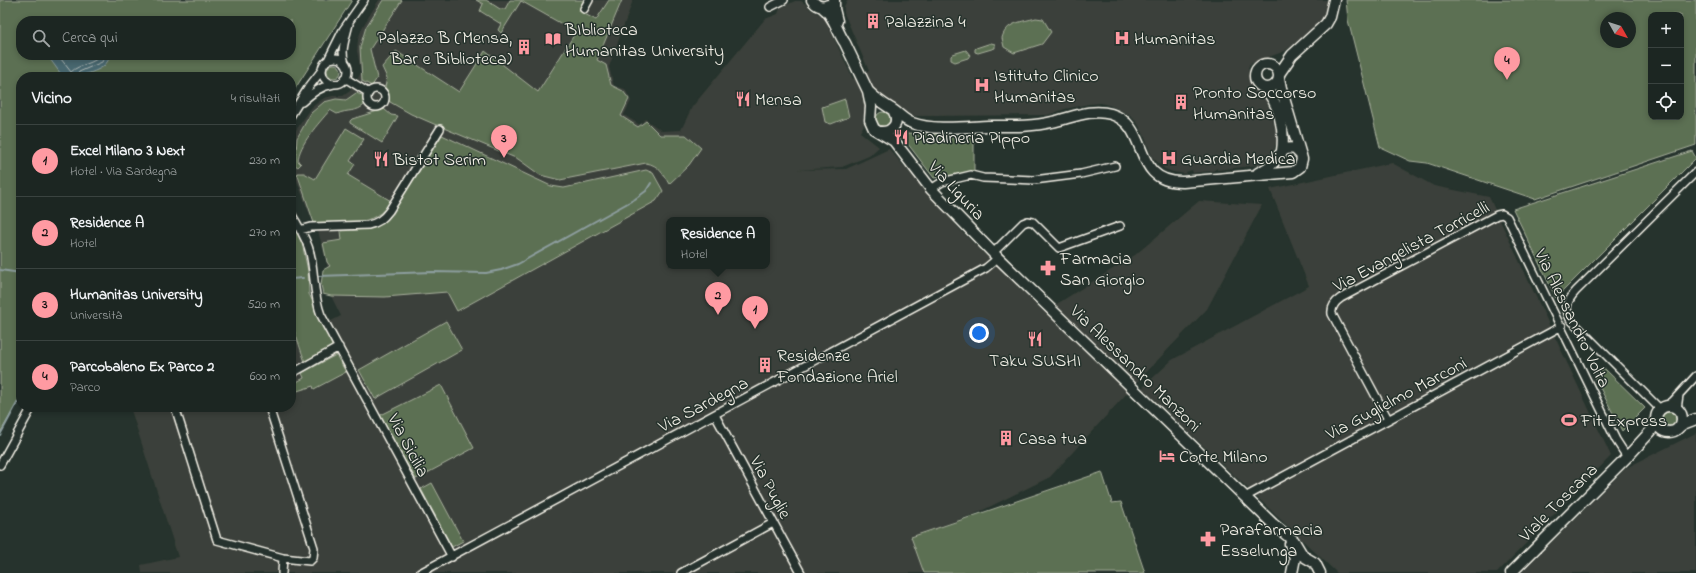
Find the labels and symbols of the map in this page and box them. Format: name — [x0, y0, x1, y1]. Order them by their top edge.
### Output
place label: Palazzina 4 — [885, 10, 966, 36]
building icon: Palazzina 4 — [864, 12, 882, 30]
north arrow — [1600, 12, 1636, 48]
place label: BIblioteca Humanitas University — [564, 18, 724, 65]
place label: Palazzo B (Mensa, Bar e Biblioteca) — [377, 26, 512, 73]
place label: Humanitas — [1134, 27, 1215, 53]
hospital icon: Humanitas — [1113, 29, 1131, 47]
library icon: BIblioteca Humanitas University — [544, 30, 562, 48]
building icon: Palazzo B (Mensa, Bar e Biblioteca) — [515, 38, 533, 56]
pin: 4 — [1494, 47, 1520, 80]
place label: Istituto Clinico Humanitas — [994, 64, 1099, 111]
hospital icon: Istituto Clinico Humanitas — [973, 76, 991, 94]
place label: Pronto Soccorso Humanitas — [1193, 81, 1316, 128]
place label: Mensa — [755, 88, 802, 114]
restaurant icon: Mensa — [734, 90, 752, 108]
building icon: Pronto Soccorso Humanitas — [1172, 93, 1190, 111]
pin: 3 — [491, 125, 517, 158]
place label: Piadineria Pippo — [913, 126, 1030, 152]
restaurant icon: Piadineria Pippo — [892, 128, 910, 146]
place label: Guardia Medica — [1181, 147, 1295, 173]
place label: Bistot Serim — [392, 148, 486, 174]
hospital icon: Guardia Medica — [1160, 149, 1178, 167]
restaurant icon: Bistot Serim — [372, 150, 390, 168]
street label: Via Liguria — [920, 155, 990, 228]
street label: Via Evangelista Torricelli — [1328, 195, 1495, 301]
street label: Via Alessandro Volta — [1526, 244, 1616, 393]
place label: Farmacia San Giorgio — [1059, 247, 1145, 295]
pharmacy icon: Farmacia San Giorgio — [1039, 259, 1057, 277]
pin: 2 — [705, 282, 731, 315]
pin: 1 — [742, 296, 768, 329]
street label: Via Alessandro Manzoni — [1062, 299, 1206, 439]
your location — [969, 323, 989, 343]
restaurant icon: Taku SUSHI — [1026, 330, 1044, 348]
place label: Residenze Fondazione Ariel — [776, 344, 898, 391]
place label: Taku SUSHI — [989, 349, 1081, 375]
street label: Via Guglielmo Marconi — [1321, 352, 1473, 449]
building icon: Residenze Fondazione Ariel — [756, 356, 774, 374]
street label: Via Sardegna — [653, 371, 754, 442]
street label: Via Sicilia — [379, 409, 435, 482]
place label: Fit Express — [1580, 409, 1667, 435]
sports icon: Fit Express — [1560, 411, 1578, 429]
place label: Casa tua — [1018, 427, 1087, 453]
building icon: Casa tua — [997, 429, 1015, 447]
place label: Corte Milano — [1179, 445, 1268, 471]
hotel icon: Corte Milano — [1158, 447, 1176, 465]
street label: Via Puglie — [740, 451, 797, 525]
street label: Viale Toscana — [1513, 458, 1605, 549]
place label: Parafarmacia Esselunga — [1220, 518, 1323, 566]
pharmacy icon: Parafarmacia Esselunga — [1199, 530, 1217, 548]

